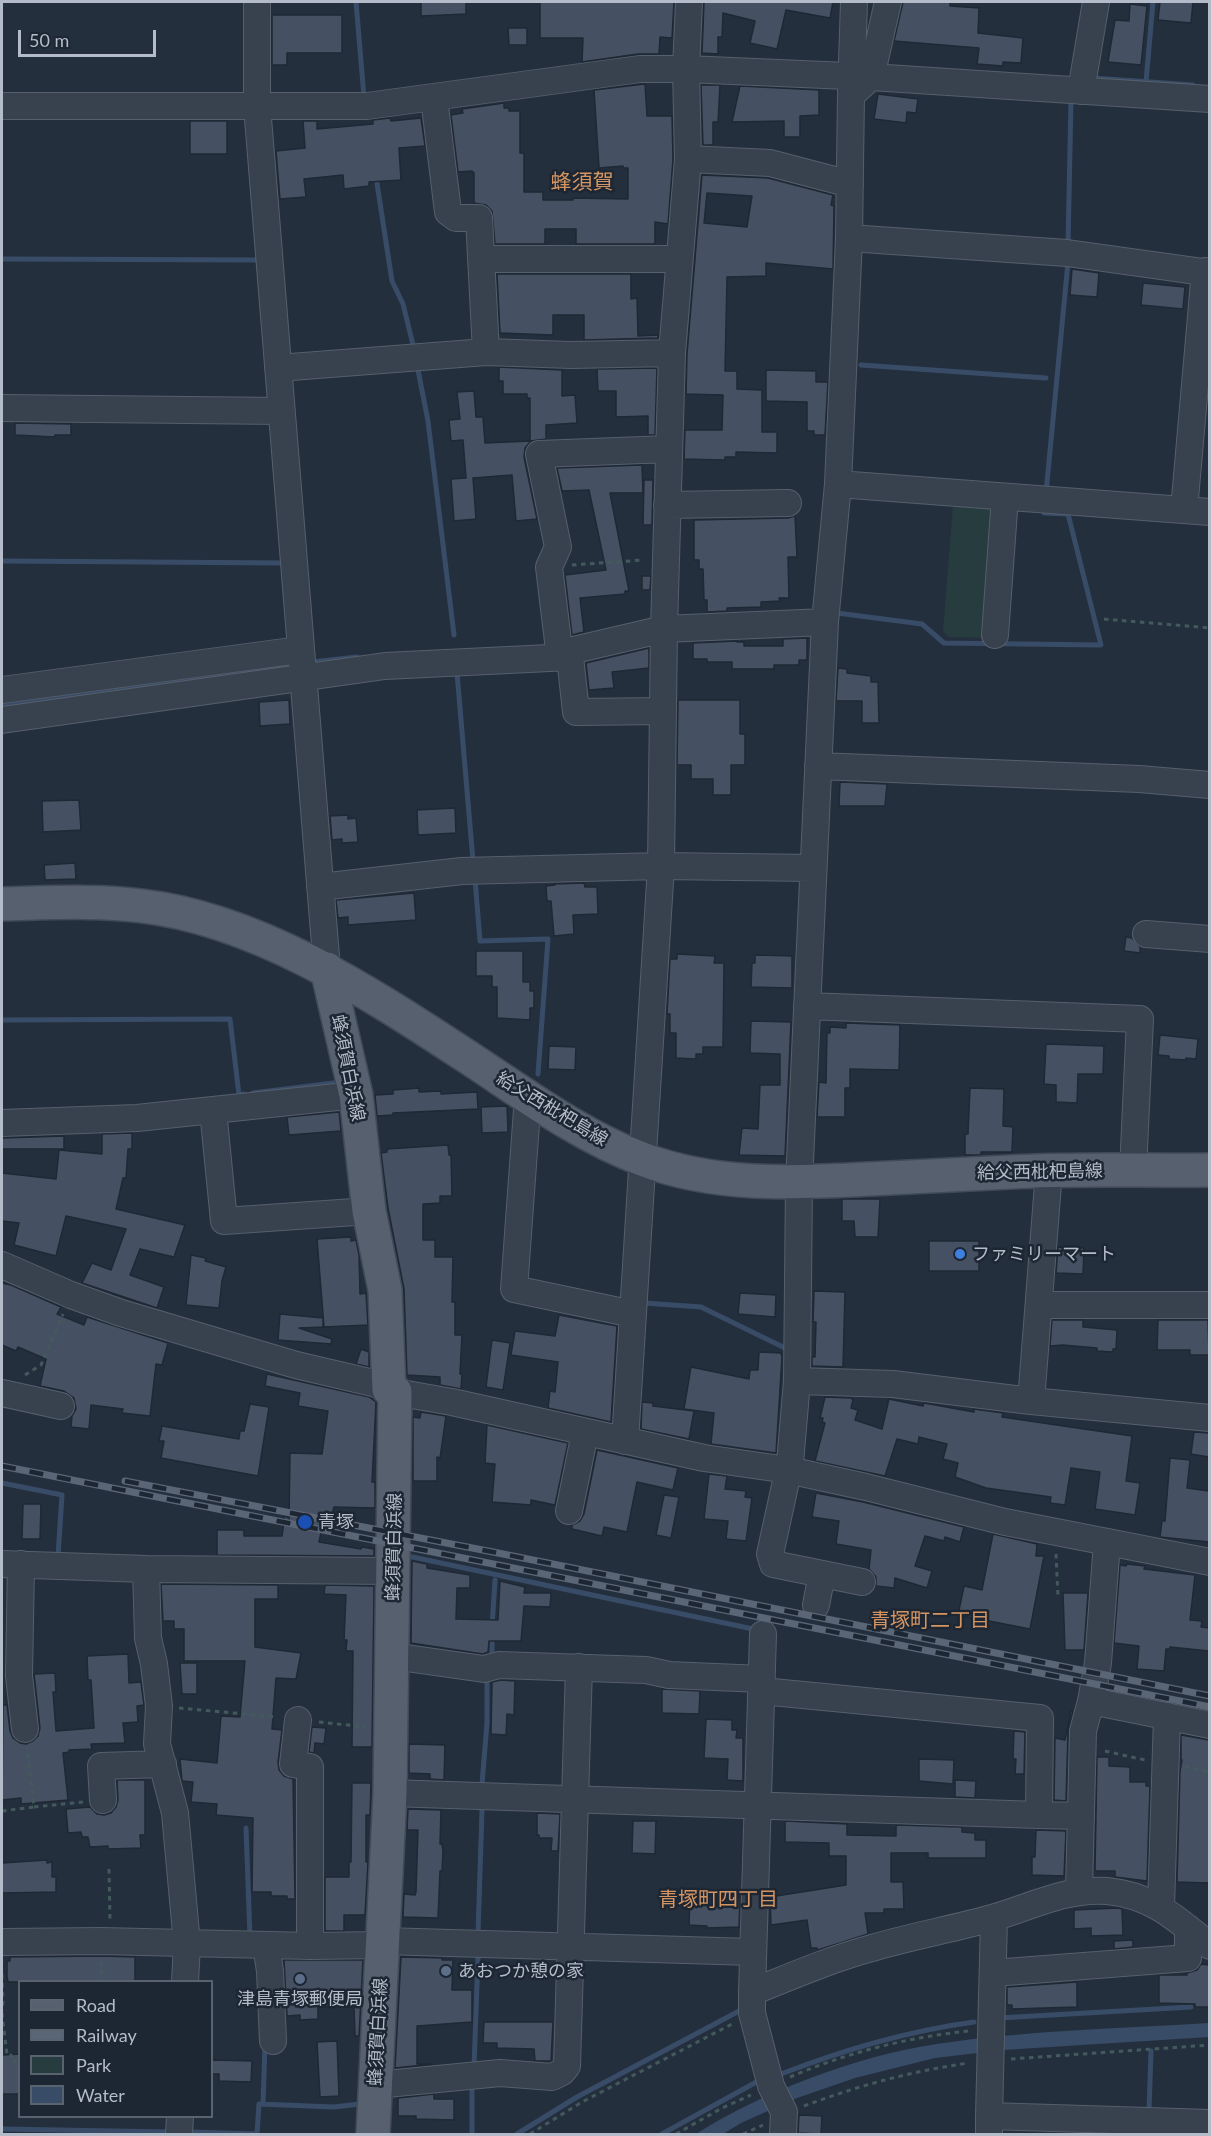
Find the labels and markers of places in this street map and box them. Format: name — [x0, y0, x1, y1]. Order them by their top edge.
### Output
place label: ファミリーマート — [972, 1243, 1116, 1265]
marker: ファミリーマート — [953, 1247, 967, 1261]
place label: 青塚 — [318, 1511, 354, 1533]
marker: 青塚 — [296, 1513, 314, 1531]
place label: あおつか憩の家 — [458, 1960, 584, 1982]
marker: あおつか憩の家 — [439, 1964, 453, 1978]
marker: 津島青塚郵便局 — [293, 1972, 307, 1986]
place label: 津島青塚郵便局 — [237, 1988, 363, 2010]

